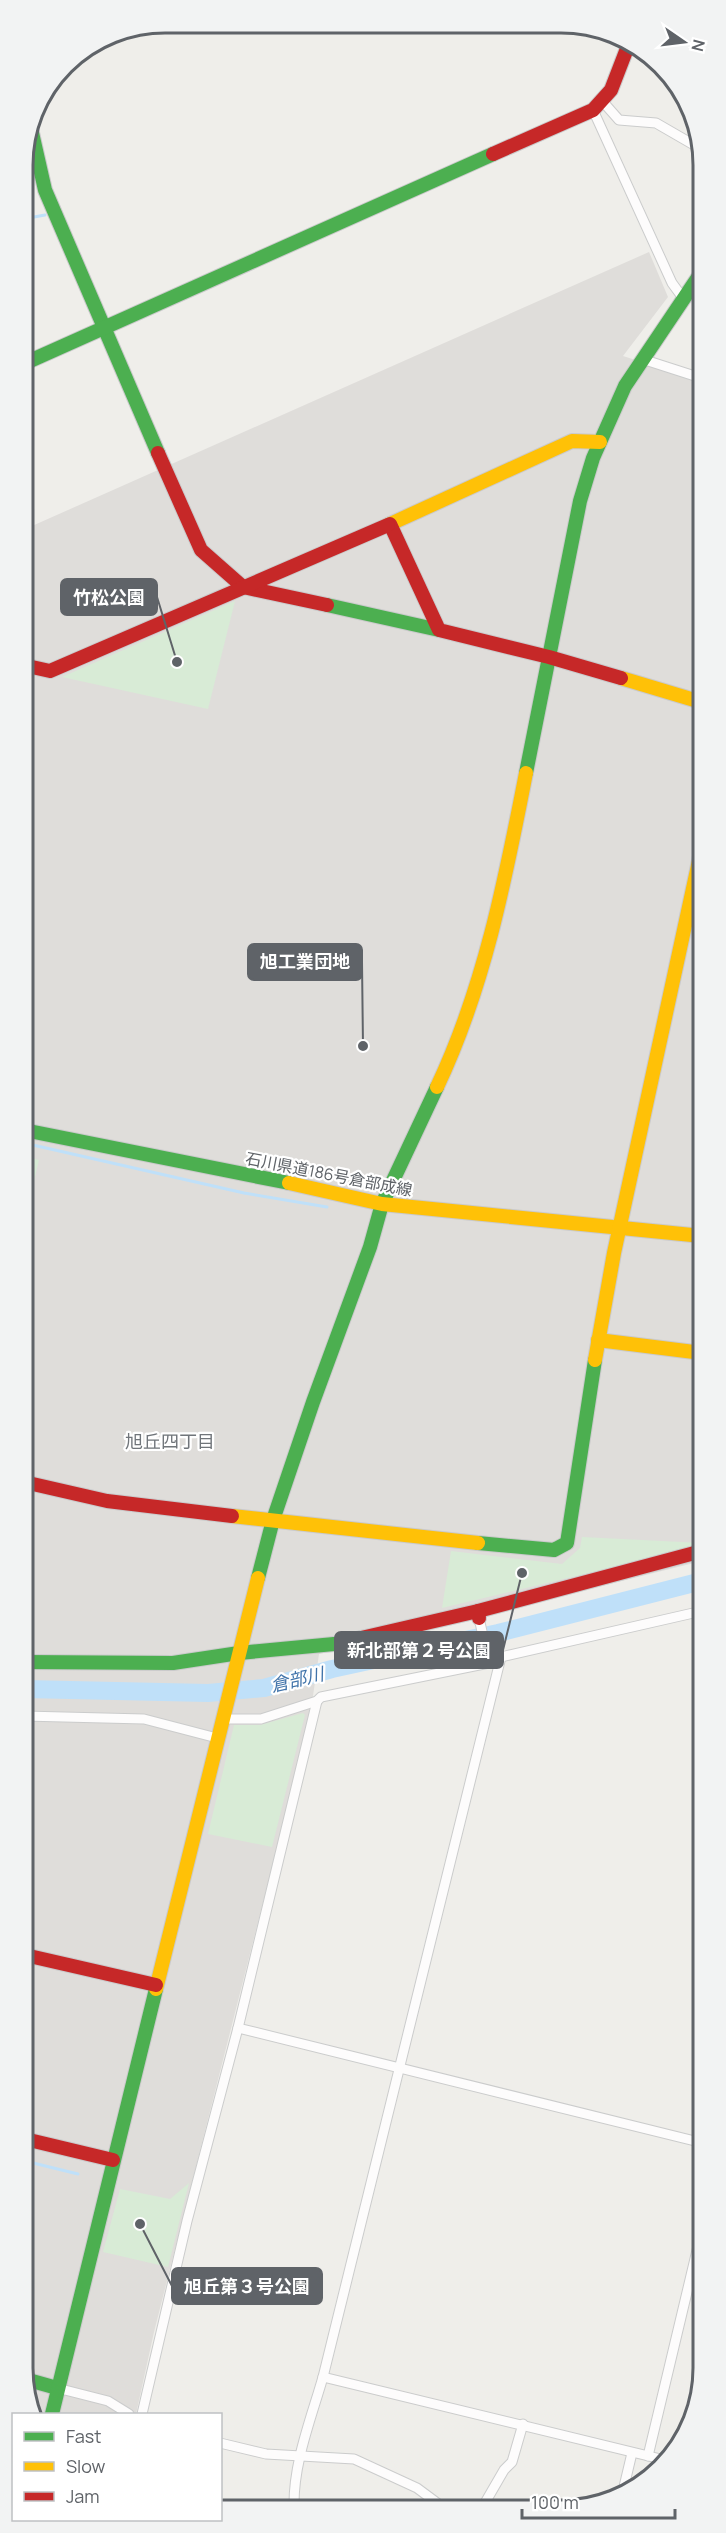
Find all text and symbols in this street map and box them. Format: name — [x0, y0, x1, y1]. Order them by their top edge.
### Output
north arrow — [654, 12, 714, 72]
text: N — [686, 37, 711, 54]
callout: 竹松公園 — [61, 579, 157, 615]
text: 竹松公園 — [73, 585, 145, 609]
callout: 旭工業団地 — [248, 944, 362, 980]
text: 旭工業団地 — [260, 949, 350, 973]
street label: 石川県道186号倉部成線 — [244, 1147, 414, 1201]
district label: 旭丘四丁目 — [125, 1429, 215, 1453]
callout: 新北部第２号公園 — [335, 1632, 503, 1668]
text: 新北部第２号公園 — [347, 1638, 491, 1662]
water label: 倉部川 — [268, 1661, 328, 1697]
callout: 旭丘第３号公園 — [172, 2268, 322, 2304]
text: 旭丘第３号公園 — [184, 2274, 310, 2298]
legend — [12, 2413, 222, 2521]
text: Fast — [66, 2424, 101, 2448]
text: Slow — [66, 2454, 106, 2478]
scale bar — [522, 2482, 675, 2520]
text: Jam — [66, 2484, 100, 2508]
text: 100 m — [531, 2490, 579, 2514]

